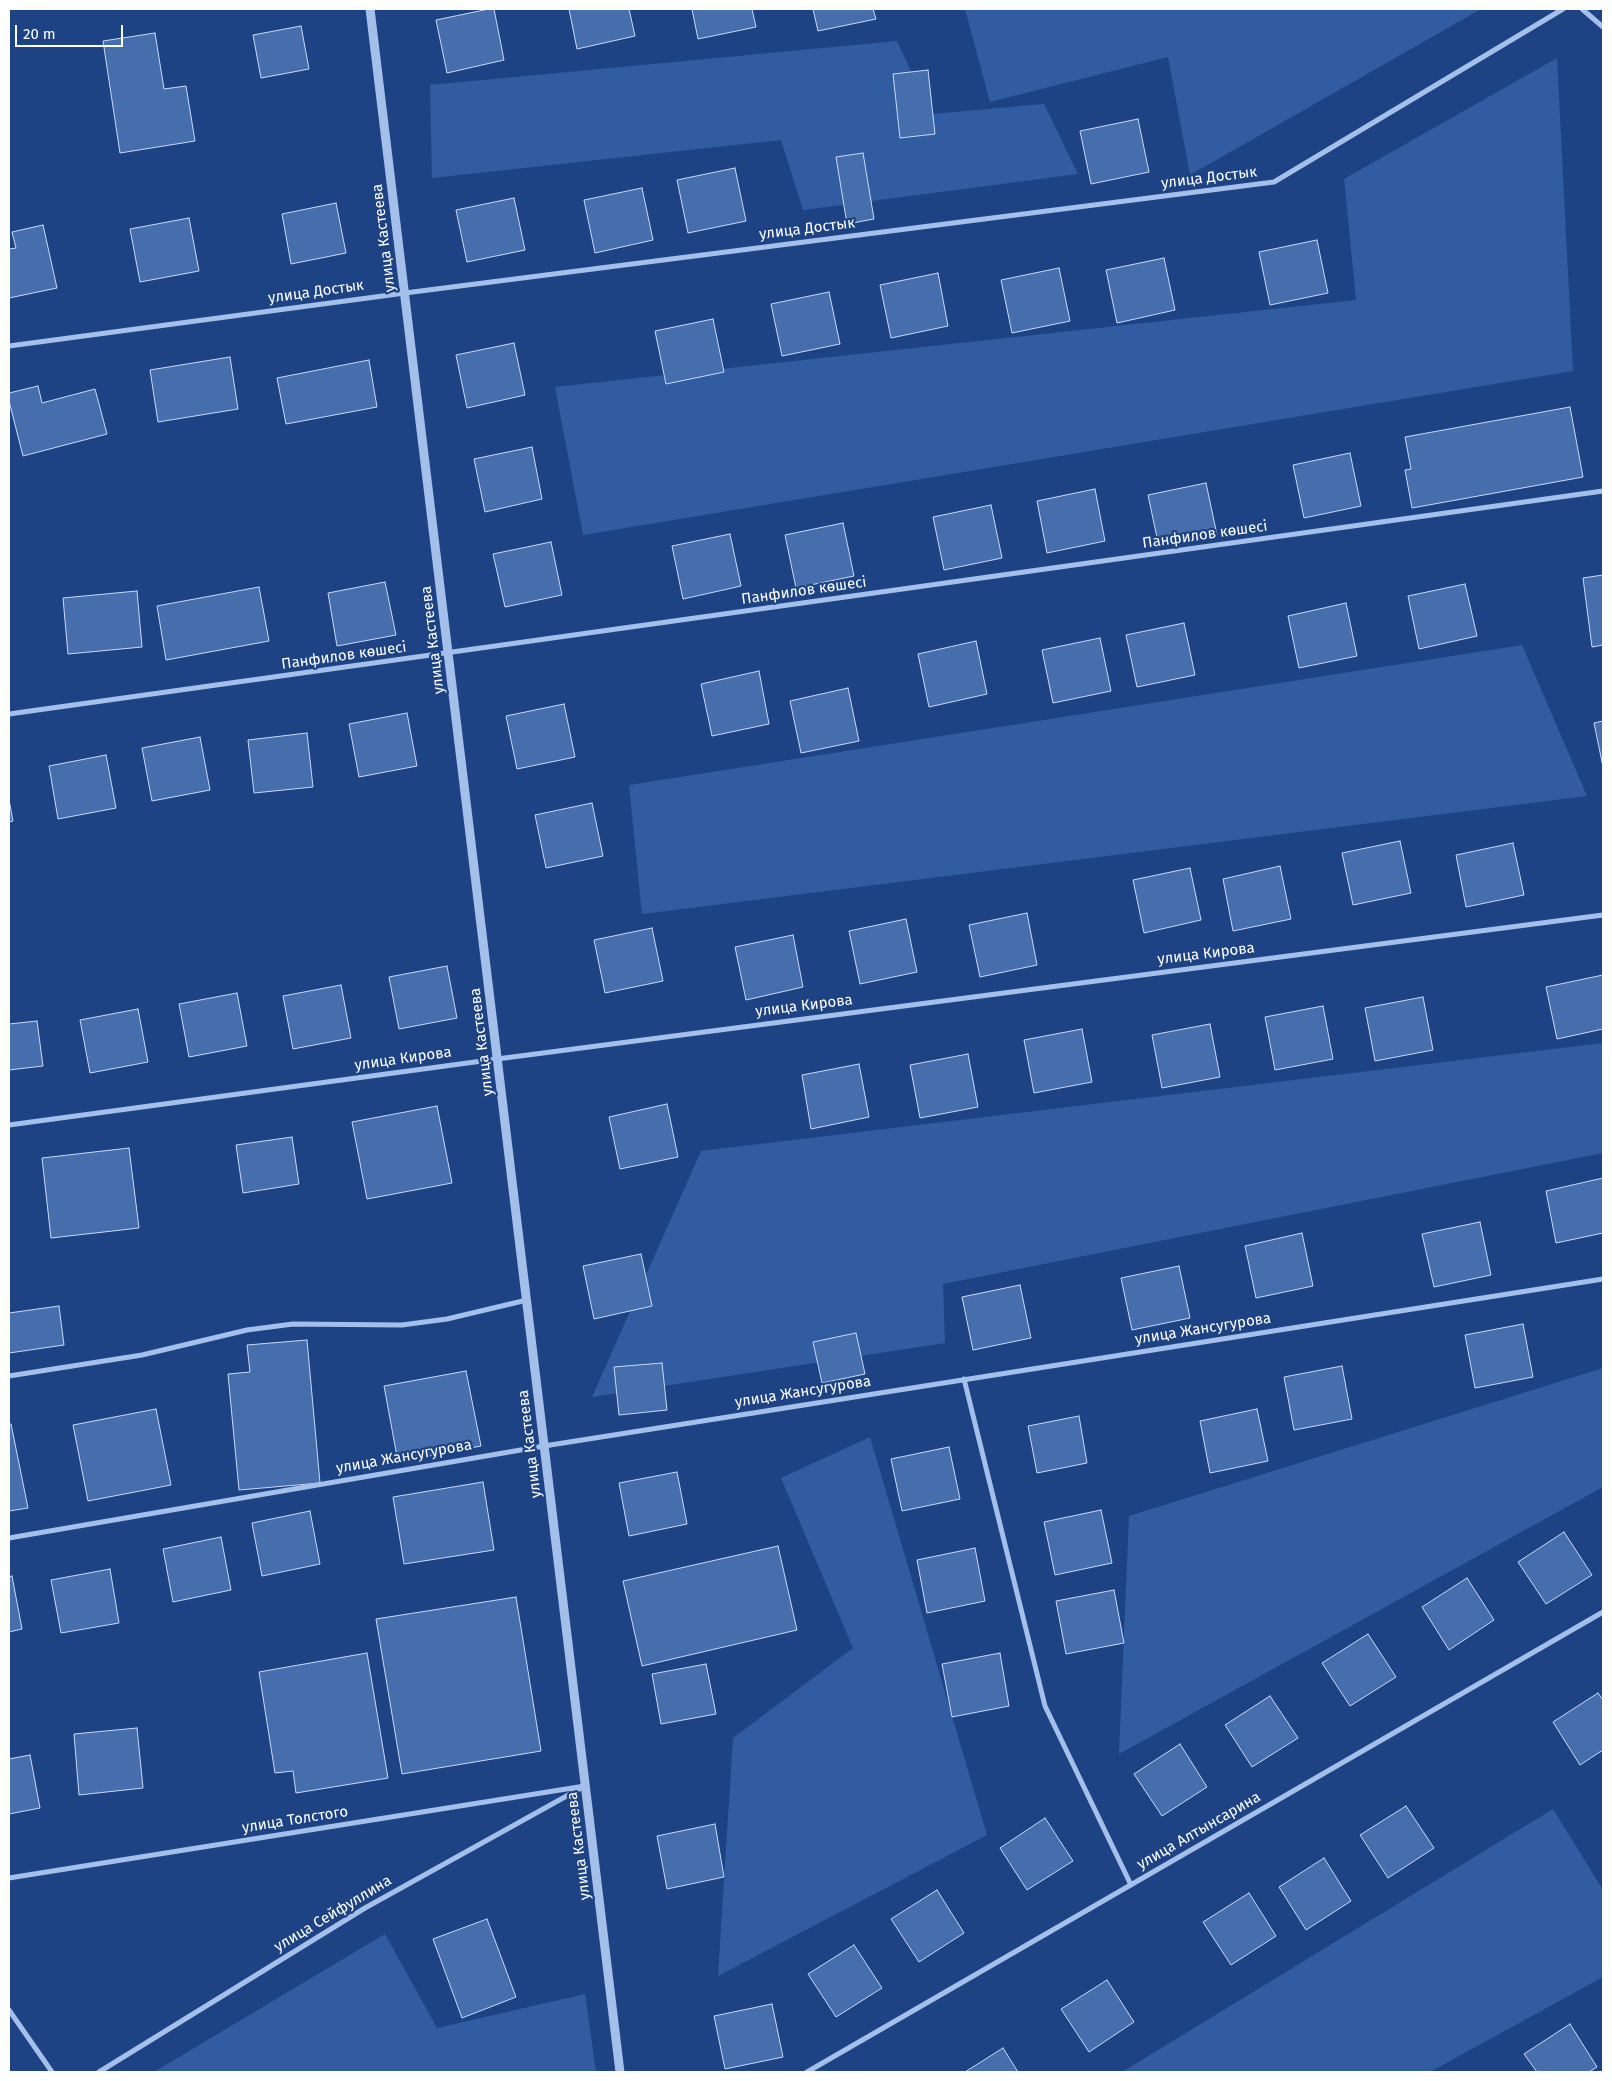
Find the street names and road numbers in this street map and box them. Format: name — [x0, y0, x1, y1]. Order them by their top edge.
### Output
street label: улица Достык — [1160, 163, 1258, 193]
street label: улица Кастеева — [368, 183, 400, 293]
street label: улица Достык — [758, 214, 856, 244]
street label: улица Достык — [267, 276, 365, 308]
street label: Панфилов көшесі — [1141, 517, 1269, 553]
street label: Панфилов көшесі — [740, 573, 868, 609]
street label: улица Кастеева — [417, 585, 449, 695]
street label: Панфилов көшесі — [280, 638, 408, 674]
street label: улица Кирова — [1156, 939, 1256, 969]
street label: улица Кастеева — [466, 987, 498, 1097]
street label: улица Кирова — [754, 991, 854, 1021]
street label: улица Кирова — [353, 1043, 453, 1075]
street label: улица Жансугурова — [1134, 1309, 1272, 1349]
street label: улица Жансугурова — [734, 1372, 872, 1412]
street label: улица Кастеева — [514, 1389, 546, 1499]
street label: улица Жансугурова — [335, 1436, 473, 1478]
street label: улица Алтынсарина — [1134, 1788, 1264, 1874]
street label: улица Кастеева — [563, 1791, 595, 1901]
street label: улица Толстого — [241, 1803, 349, 1837]
street label: улица Сейфуллина — [271, 1872, 395, 1956]

